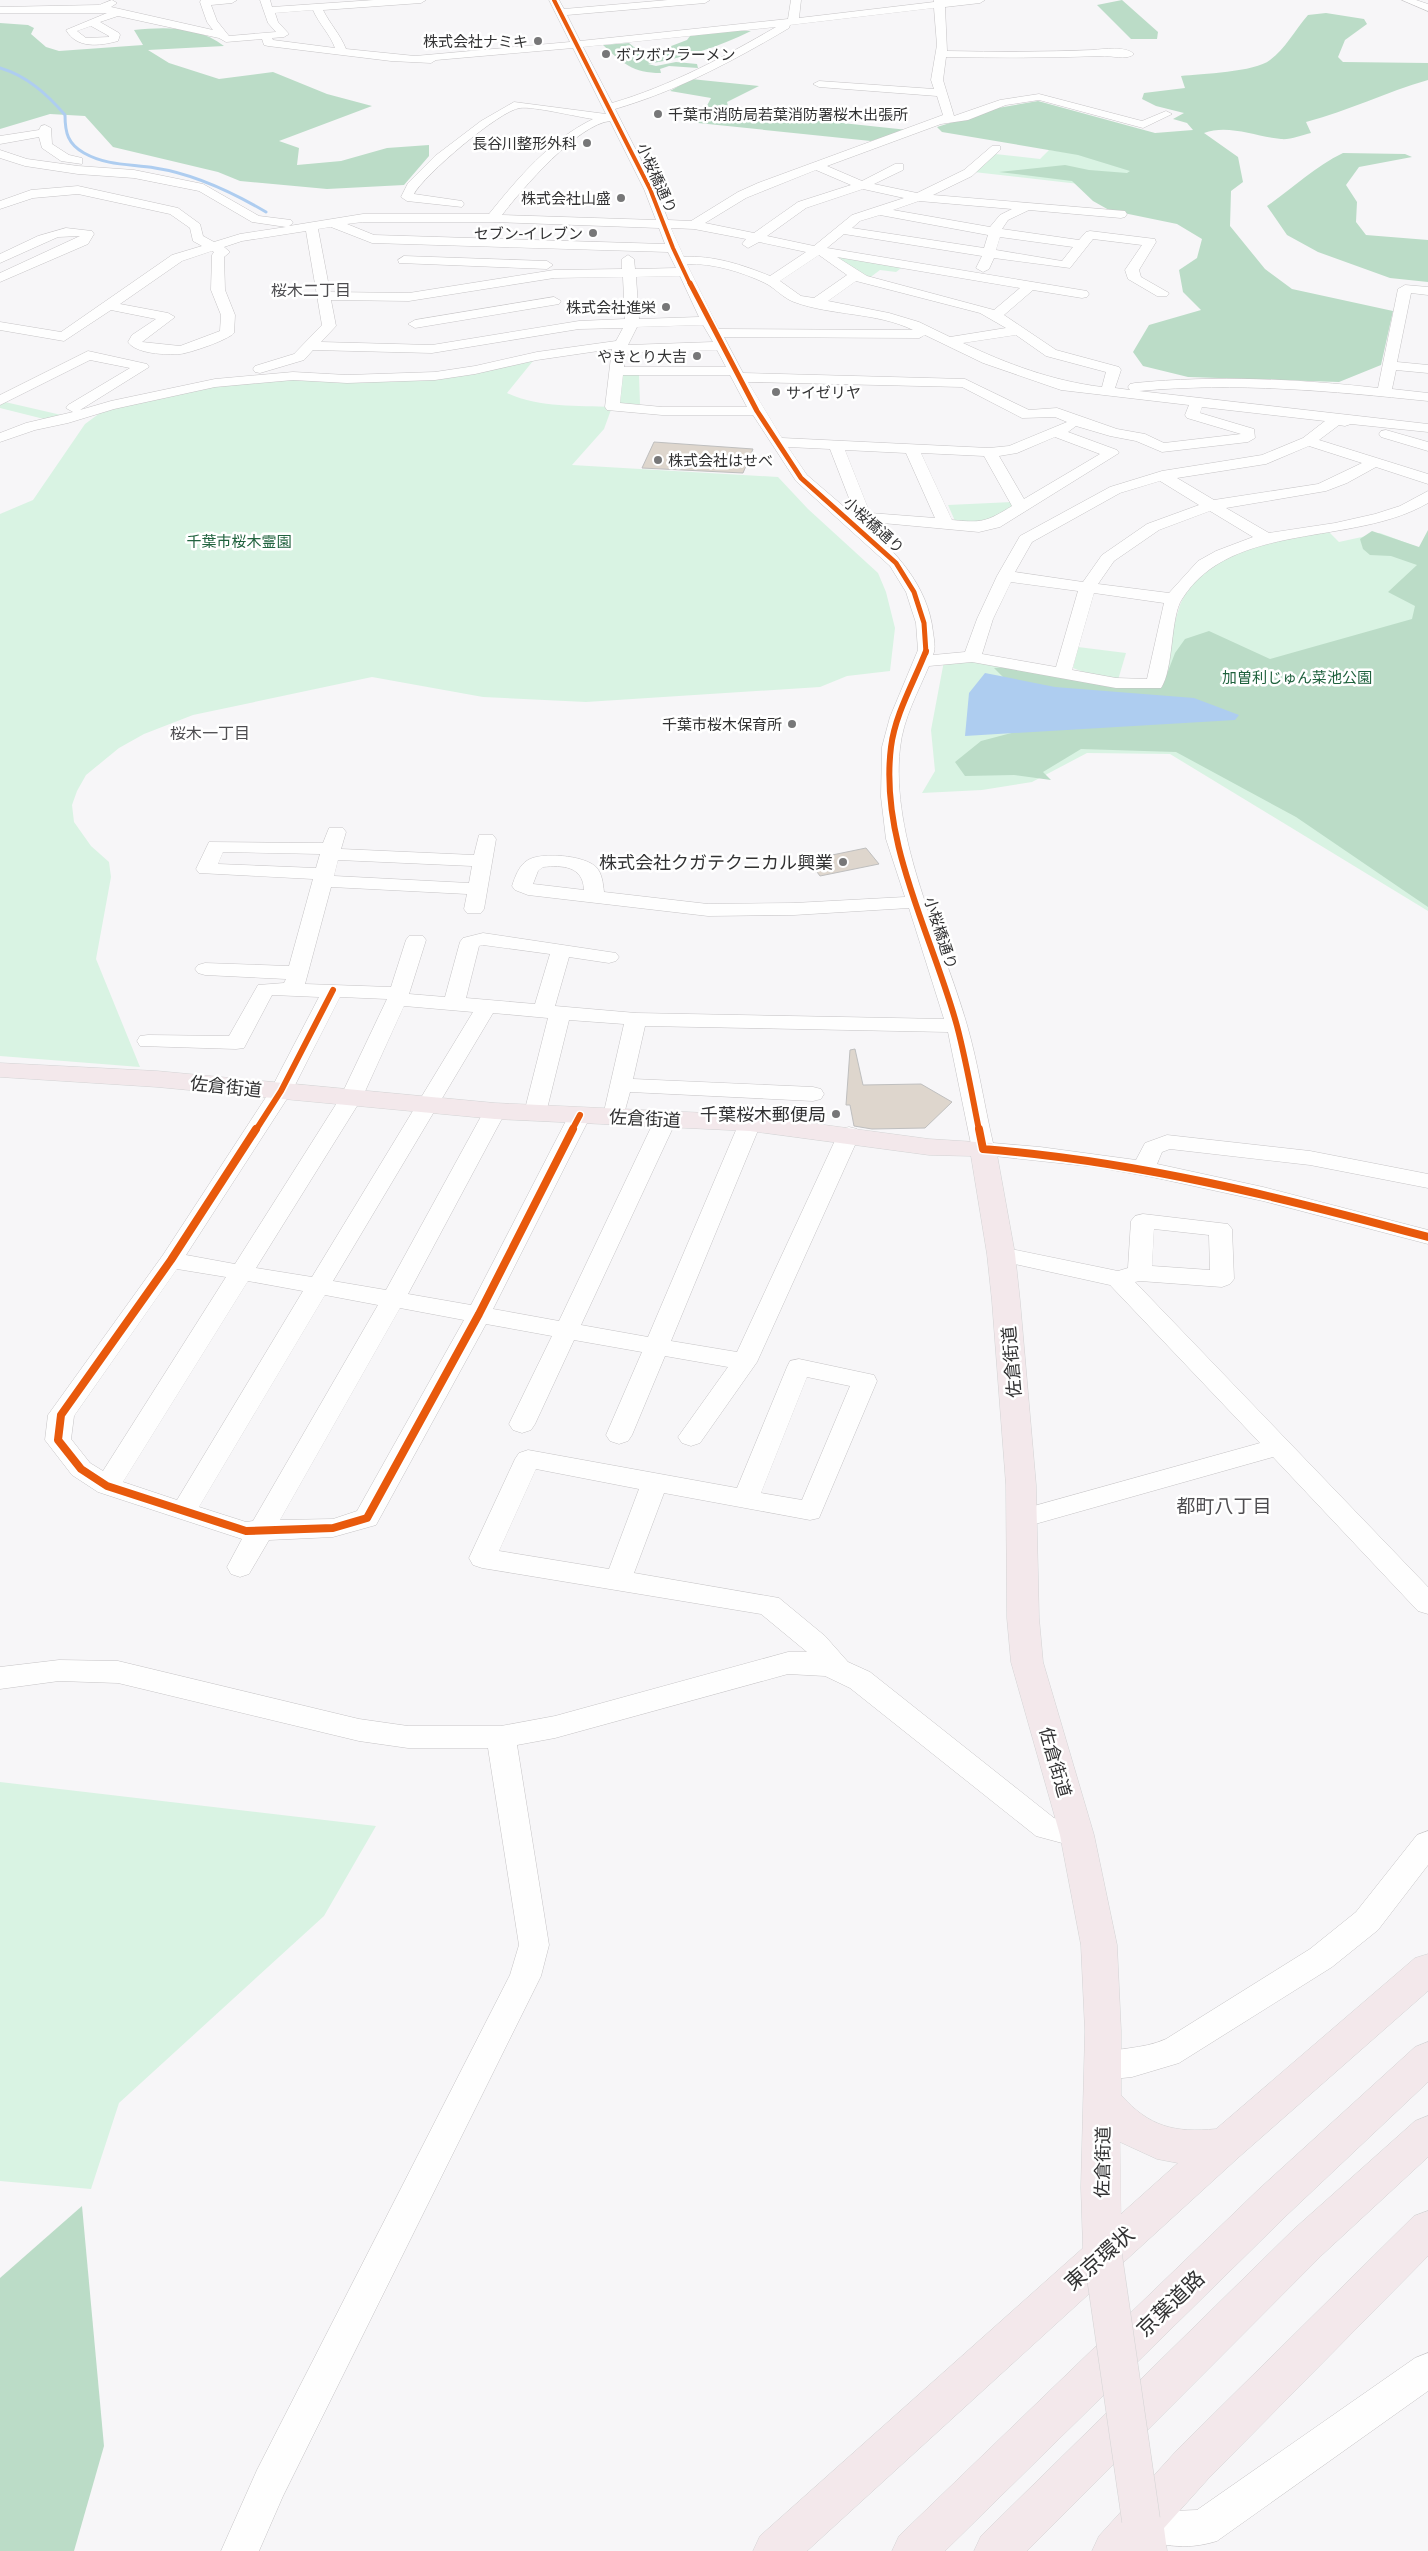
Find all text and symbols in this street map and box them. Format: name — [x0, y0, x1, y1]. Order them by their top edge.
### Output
place label: 株式会社ナミキ — [423, 33, 528, 50]
marker: 株式会社ナミキ — [532, 35, 544, 47]
place label: ボウボウラーメン — [616, 46, 735, 63]
marker: ボウボウラーメン — [600, 48, 612, 60]
place label: 千葉市消防局若葉消防署桜木出張所 — [668, 106, 908, 123]
marker: 千葉市消防局若葉消防署桜木出張所 — [652, 108, 664, 120]
place label: 長谷川整形外科 — [472, 135, 577, 152]
marker: 長谷川整形外科 — [581, 137, 593, 149]
street label: 小桜橋通り — [634, 140, 680, 216]
place label: 株式会社山盛 — [521, 190, 611, 207]
marker: 株式会社山盛 — [615, 192, 627, 204]
place label: セブン-イレブン — [474, 225, 583, 242]
marker: セブン-イレブン — [587, 227, 599, 239]
district label: 桜木二丁目 — [271, 281, 351, 299]
place label: 株式会社進栄 — [566, 299, 656, 316]
marker: 株式会社進栄 — [660, 301, 672, 313]
place label: やきとり大吉 — [597, 348, 687, 365]
marker: やきとり大吉 — [691, 350, 703, 362]
place label: サイゼリヤ — [786, 384, 861, 401]
marker: サイゼリヤ — [770, 386, 782, 398]
place label: 株式会社はせべ — [668, 452, 773, 469]
marker: 株式会社はせべ — [652, 454, 664, 466]
street label: 小桜橋通り — [840, 494, 908, 556]
park label: 千葉市桜木霊園 — [186, 533, 292, 550]
park label: 加曽利じゅん菜池公園 — [1222, 669, 1372, 686]
place label: 千葉市桜木保育所 — [662, 716, 782, 733]
marker: 千葉市桜木保育所 — [786, 718, 798, 730]
district label: 桜木一丁目 — [170, 724, 250, 742]
place label: 株式会社クガテクニカル興業 — [599, 852, 833, 872]
marker: 株式会社クガテクニカル興業 — [837, 856, 849, 868]
street label: 小桜橋通り — [921, 895, 961, 971]
street label: 佐倉街道 — [189, 1072, 263, 1100]
place label: 千葉桜木郵便局 — [700, 1104, 826, 1124]
street label: 佐倉街道 — [609, 1106, 681, 1130]
marker: 千葉桜木郵便局 — [830, 1108, 842, 1120]
street label: 佐倉街道 — [998, 1325, 1024, 1399]
district label: 都町八丁目 — [1176, 1495, 1272, 1517]
street label: 佐倉街道 — [1036, 1725, 1076, 1799]
street label: 佐倉街道 — [1091, 2126, 1113, 2198]
street label: 東京環状 — [1059, 2221, 1139, 2295]
street label: 京葉道路 — [1131, 2265, 1209, 2341]

